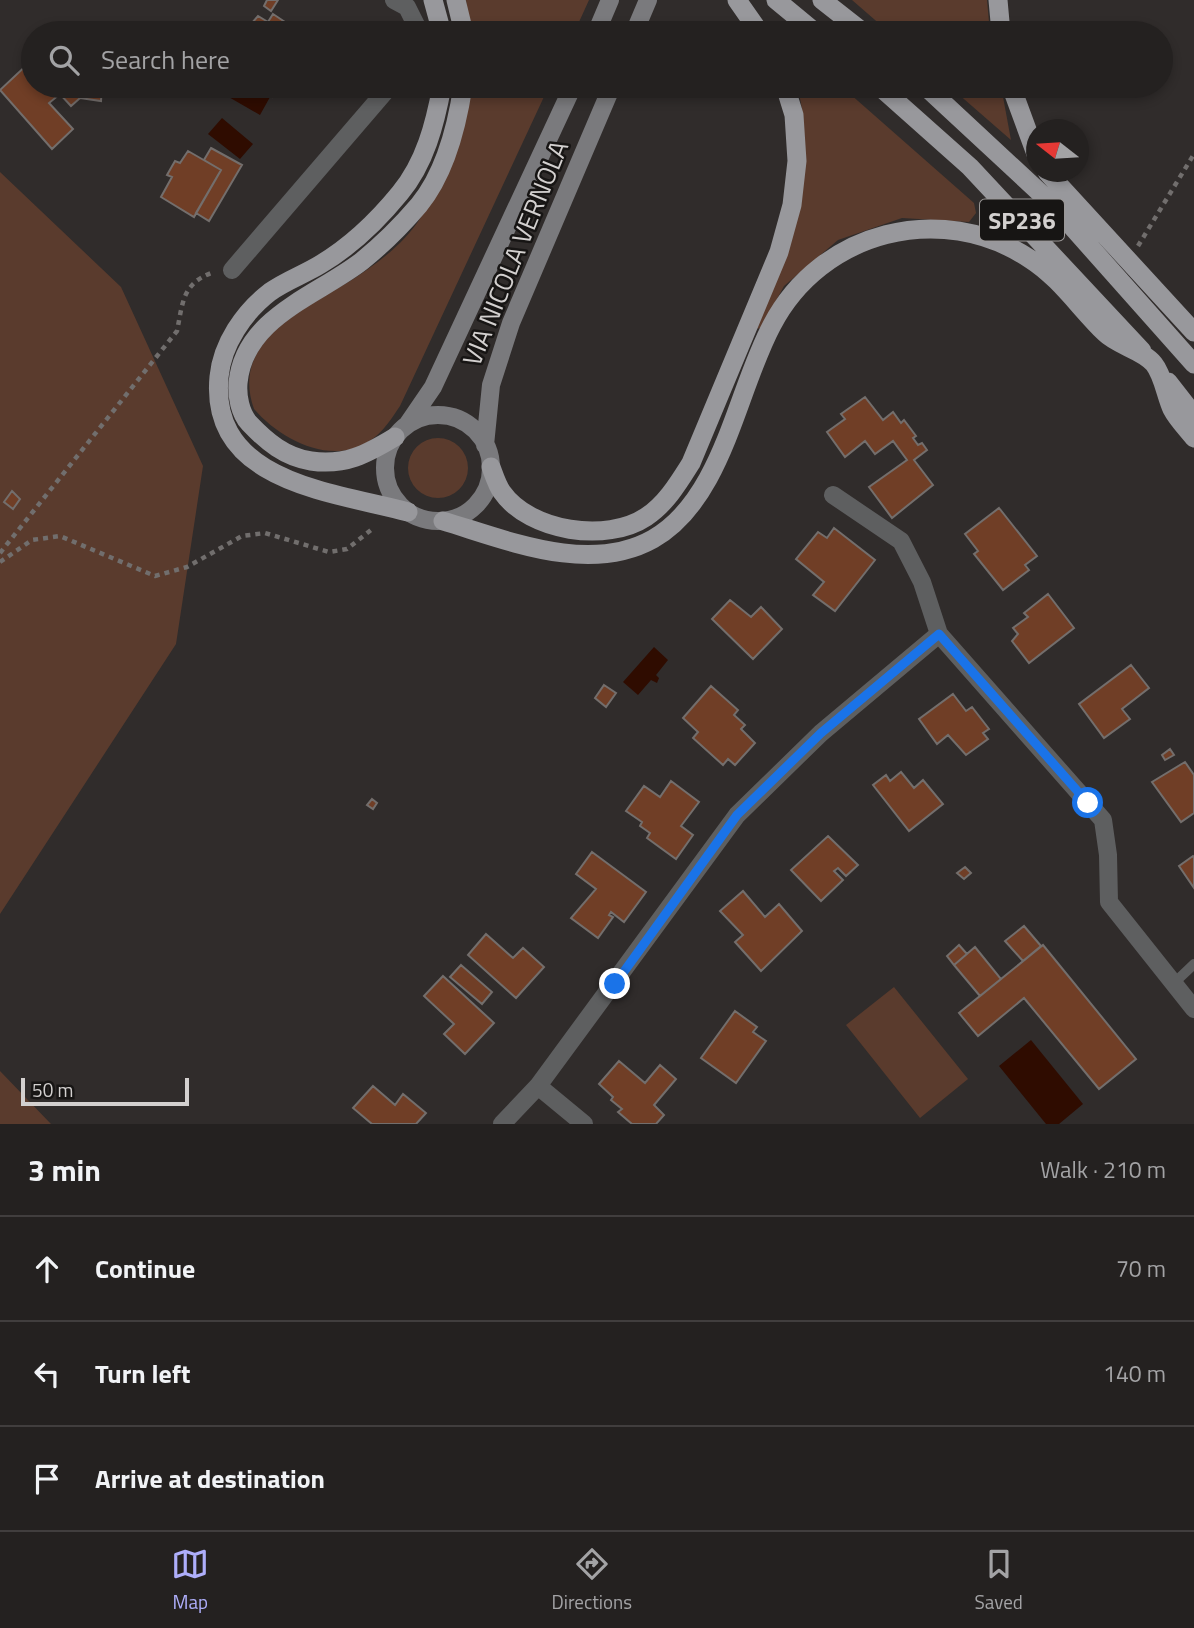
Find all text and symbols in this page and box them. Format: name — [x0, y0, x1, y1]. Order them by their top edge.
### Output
search box — [21, 21, 1173, 98]
text: Search here — [101, 40, 230, 79]
icon: search — [45, 41, 83, 79]
north arrow — [1026, 119, 1089, 182]
street label: VIA NICOLA VERNOLA — [452, 135, 578, 371]
road number: SP236 — [980, 200, 1064, 240]
route start — [1072, 787, 1103, 818]
route end — [599, 968, 630, 999]
scale bar — [21, 1075, 189, 1107]
text: 50 m — [32, 1075, 73, 1104]
text: 3 min — [28, 1147, 101, 1193]
text: Walk · 210 m — [1040, 1152, 1166, 1187]
text: Continue — [95, 1249, 195, 1288]
icon: ahead — [28, 1250, 66, 1288]
text: 70 m — [1116, 1251, 1166, 1286]
text: Turn left — [95, 1354, 190, 1393]
icon: left — [28, 1355, 66, 1393]
text: 140 m — [1103, 1356, 1166, 1391]
text: Arrive at destination — [95, 1459, 325, 1498]
icon: arrive — [28, 1460, 66, 1498]
tab: Map — [171, 1545, 209, 1616]
tab: Directions — [552, 1545, 632, 1616]
tab: Saved — [974, 1545, 1023, 1616]

